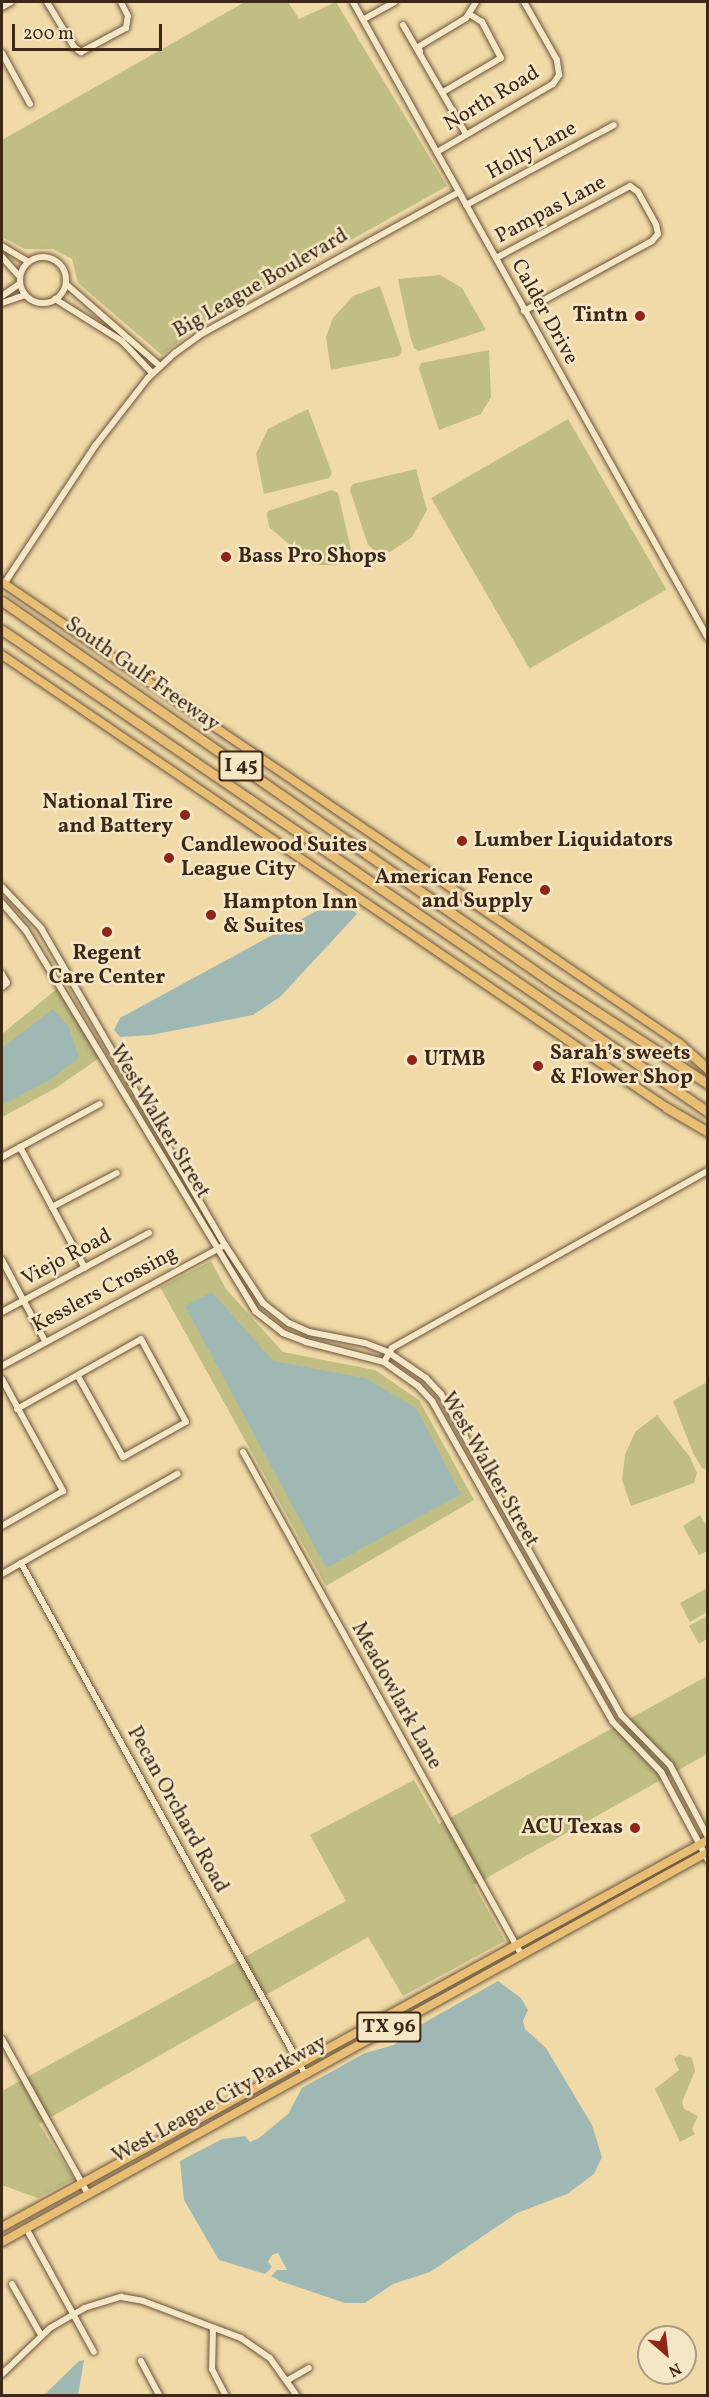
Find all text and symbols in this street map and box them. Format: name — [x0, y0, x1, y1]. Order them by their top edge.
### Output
scale bar — [15, 12, 165, 50]
text: 200 m — [23, 22, 74, 47]
street label: North Road — [440, 61, 544, 137]
street label: Holly Lane — [482, 116, 582, 186]
street label: Pampas Lane — [491, 170, 611, 250]
street label: Big League Boulevard — [169, 224, 353, 344]
street label: Calder Drive — [505, 255, 583, 369]
place label: Tintn — [572, 303, 628, 329]
marker: Tintn — [633, 309, 647, 323]
place label: Bass Pro Shops — [238, 544, 387, 570]
marker: Bass Pro Shops — [219, 550, 233, 564]
street label: South Gulf Freeway — [61, 613, 223, 737]
road number: I 45 — [217, 749, 265, 783]
place label: National Tire and Battery — [42, 790, 173, 840]
marker: National Tire and Battery — [178, 808, 192, 822]
place label: Lumber Liquidators — [474, 828, 673, 854]
place label: Candlewood Suites League City — [181, 833, 367, 883]
marker: Lumber Liquidators — [455, 834, 469, 848]
marker: Candlewood Suites League City — [162, 851, 176, 865]
place label: American Fence and Supply — [375, 865, 533, 915]
marker: American Fence and Supply — [538, 883, 552, 897]
place label: Hampton Inn & Suites — [223, 890, 358, 940]
marker: Hampton Inn & Suites — [204, 908, 218, 922]
marker: Regent Care Center — [100, 925, 114, 939]
place label: Regent Care Center — [49, 941, 165, 991]
street label: West Walker Street — [103, 1040, 215, 1204]
place label: Sarah’s sweets & Flower Shop — [550, 1041, 693, 1091]
place label: UTMB — [424, 1047, 486, 1073]
marker: UTMB — [405, 1053, 419, 1067]
marker: Sarah’s sweets & Flower Shop — [531, 1059, 545, 1073]
street label: Viejo Road — [18, 1224, 116, 1292]
street label: Kesslers Crossing — [28, 1241, 182, 1339]
street label: West Walker Street — [434, 1388, 544, 1552]
street label: Meadowlark Lane — [345, 1618, 447, 1774]
street label: Pecan Orchard Road — [121, 1722, 233, 1898]
place label: ACU Texas — [521, 1815, 623, 1841]
marker: ACU Texas — [628, 1821, 642, 1835]
road number: TX 96 — [356, 2010, 422, 2044]
street label: West League City Parkway — [108, 2030, 332, 2170]
north arrow — [637, 2325, 697, 2385]
text: N — [664, 2357, 685, 2382]

